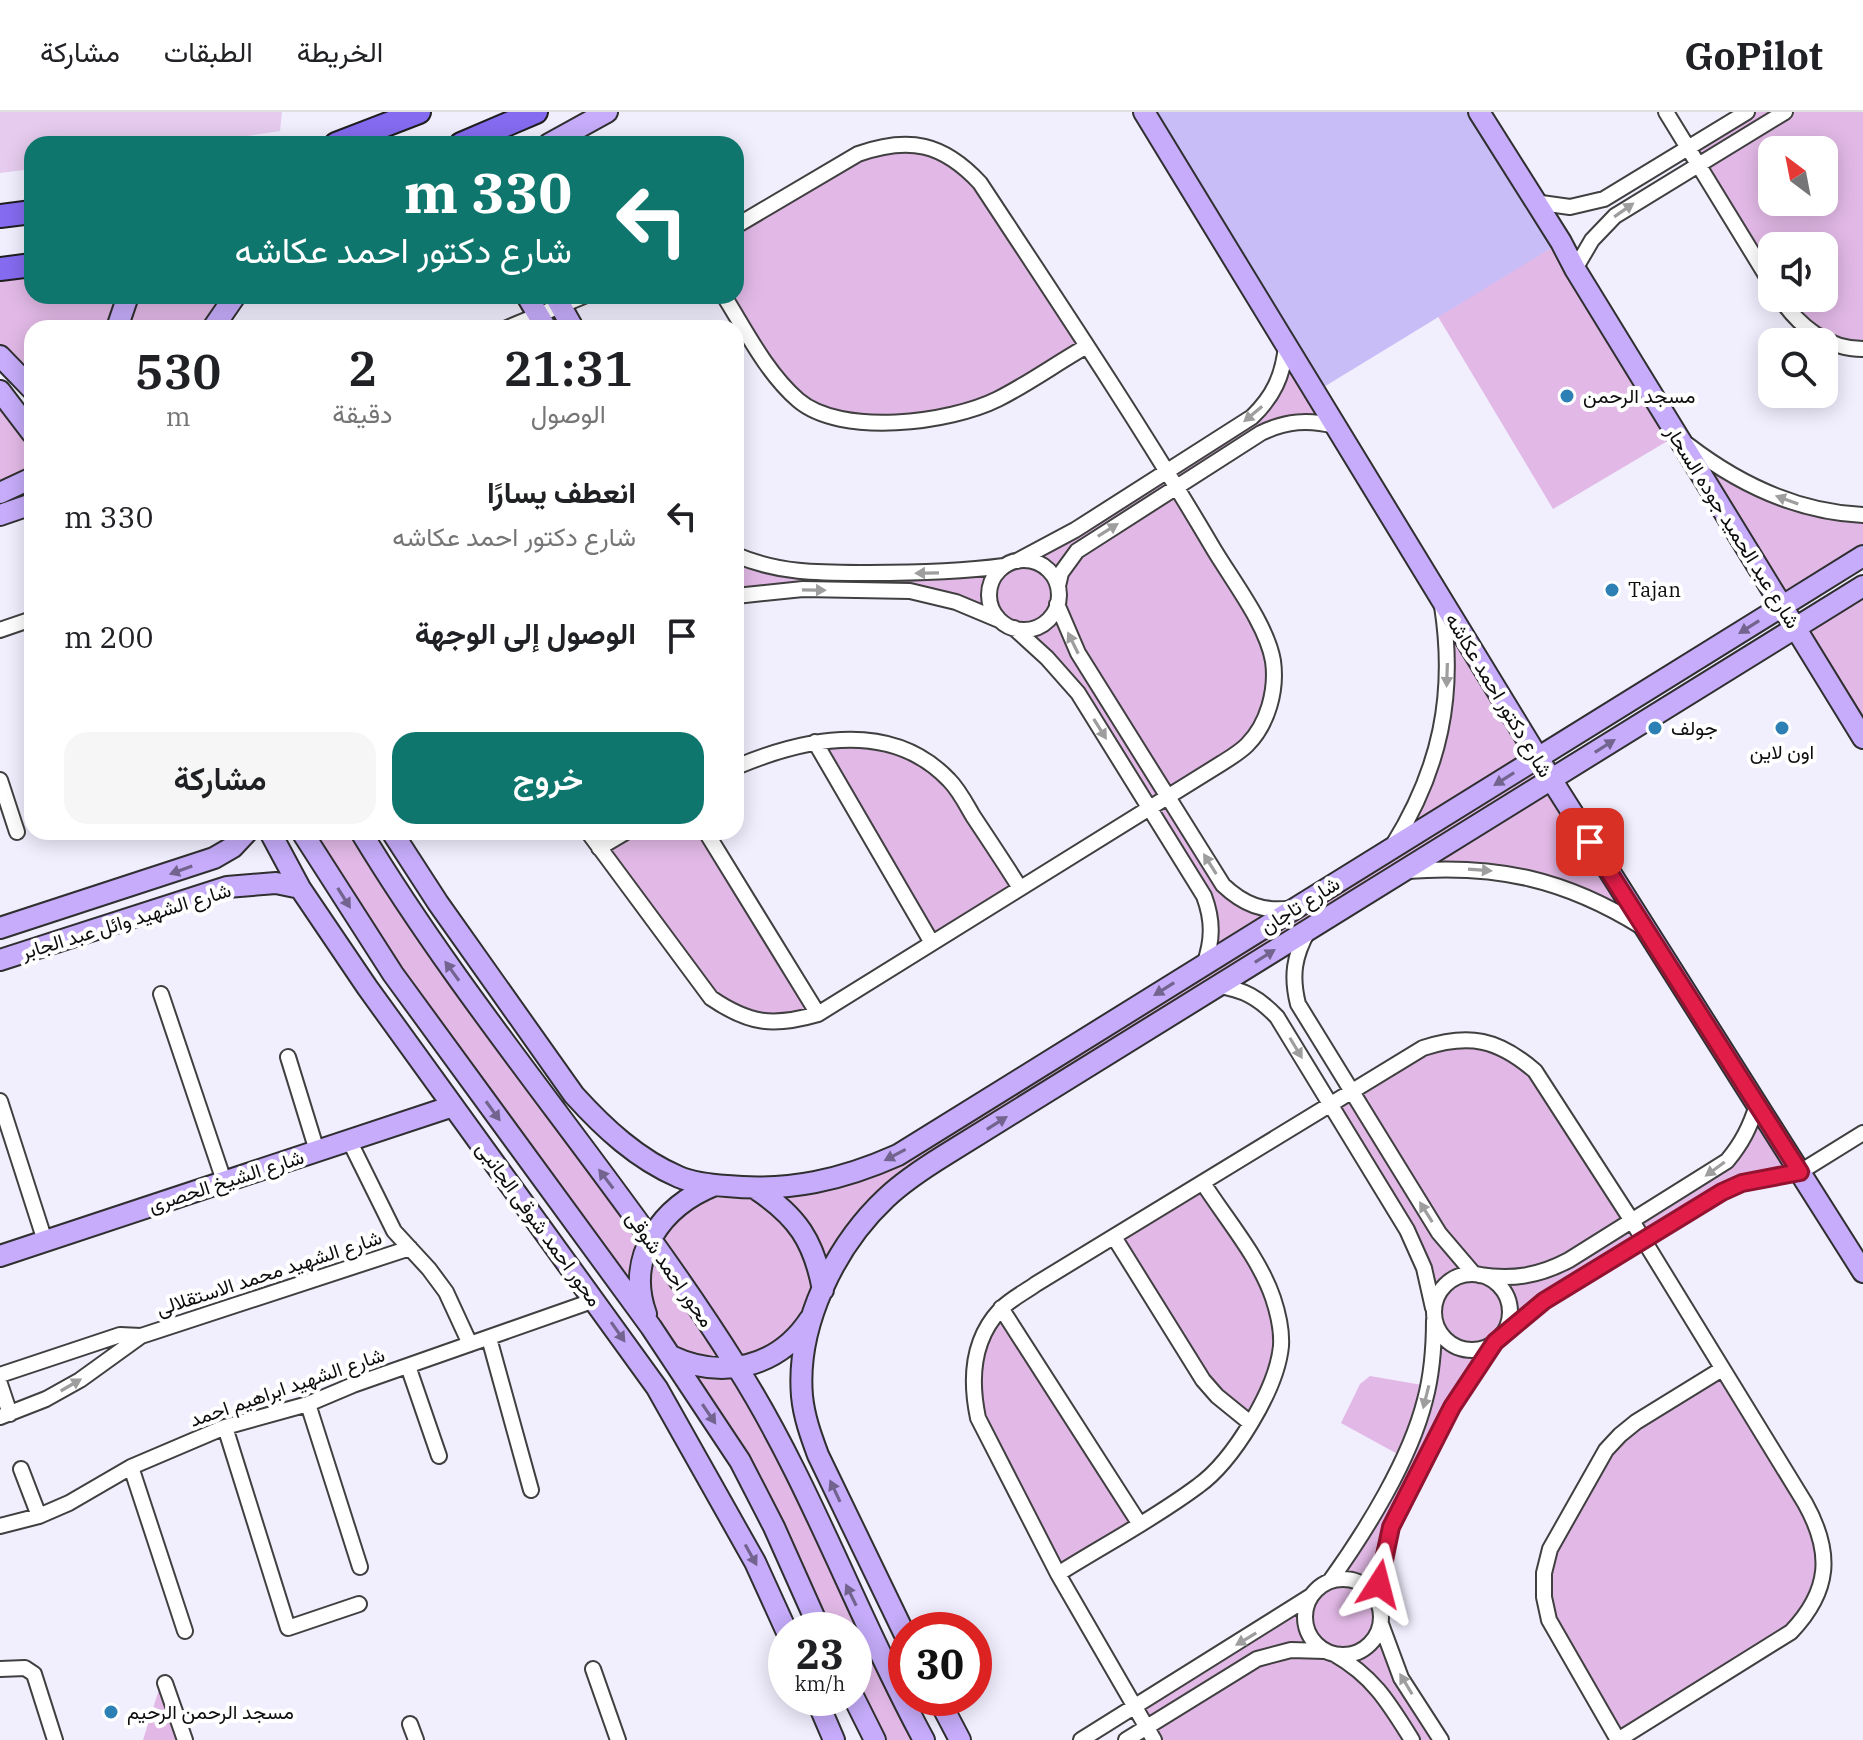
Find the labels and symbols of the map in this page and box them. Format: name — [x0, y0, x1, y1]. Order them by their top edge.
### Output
north arrow — [1758, 136, 1838, 216]
one-way arrow — [1614, 203, 1635, 218]
place label: مسجد الرحمن — [1583, 382, 1695, 409]
marker: مسجد الرحمن — [1558, 387, 1576, 405]
one-way arrow — [1244, 405, 1264, 422]
street label: شارع عبد الحميد جوده السحار — [1659, 419, 1807, 634]
one-way arrow — [1775, 493, 1799, 506]
one-way arrow — [1097, 524, 1119, 538]
one-way arrow — [914, 567, 939, 579]
place label: Tajan — [1628, 576, 1681, 603]
marker: Tajan — [1603, 581, 1621, 599]
one-way arrow — [802, 583, 827, 596]
street label: شارع دكتور احمد عكاشه — [1439, 607, 1559, 783]
one-way arrow — [1738, 620, 1760, 634]
one-way arrow — [1066, 631, 1080, 654]
one-way arrow — [1441, 663, 1454, 688]
place label: جولف — [1671, 714, 1718, 741]
one-way arrow — [1093, 719, 1108, 740]
marker: جولف — [1646, 719, 1664, 737]
marker: اون لاين — [1773, 719, 1791, 737]
place label: اون لاين — [1750, 738, 1814, 765]
one-way arrow — [1594, 739, 1616, 753]
one-way arrow — [1494, 771, 1515, 786]
pin — [1556, 808, 1624, 876]
one-way arrow — [1203, 853, 1217, 875]
one-way arrow — [169, 864, 193, 877]
one-way arrow — [1468, 864, 1493, 877]
street label: شارع تاجان — [1255, 870, 1345, 940]
street label: شارع الشهيد وائل عبد الجابر — [17, 876, 234, 967]
one-way arrow — [336, 887, 350, 909]
one-way arrow — [1254, 950, 1276, 964]
one-way arrow — [444, 960, 460, 981]
one-way arrow — [1154, 982, 1175, 997]
one-way arrow — [1289, 1037, 1303, 1059]
one-way arrow — [485, 1100, 501, 1122]
one-way arrow — [985, 1116, 1008, 1131]
street label: محور احمد شوقى الجانبى — [470, 1136, 608, 1312]
street label: شارع الشيخ الحصرى — [145, 1143, 307, 1219]
one-way arrow — [884, 1148, 907, 1162]
one-way arrow — [1705, 1161, 1726, 1176]
one-way arrow — [599, 1169, 615, 1190]
one-way arrow — [1420, 1201, 1434, 1223]
street label: محور احمد شوقى — [620, 1205, 721, 1332]
street label: شارع الشهيد محمد الاستقلالى — [153, 1223, 385, 1323]
one-way arrow — [610, 1322, 625, 1343]
street label: شارع الشهيد ابراهيم احمد — [186, 1340, 388, 1434]
one-way arrow — [60, 1378, 82, 1392]
one-way arrow — [1419, 1385, 1431, 1410]
one-way arrow — [701, 1403, 716, 1424]
one-way arrow — [828, 1479, 842, 1503]
position arrow — [1337, 1542, 1421, 1626]
one-way arrow — [744, 1544, 758, 1567]
one-way arrow — [844, 1584, 858, 1607]
speed limit sign: 30 — [888, 1612, 992, 1716]
one-way arrow — [1235, 1631, 1257, 1645]
one-way arrow — [1399, 1673, 1413, 1695]
place label: مسجد الرحمن الرحيم — [127, 1698, 294, 1725]
marker: مسجد الرحمن الرحيم — [102, 1703, 120, 1721]

